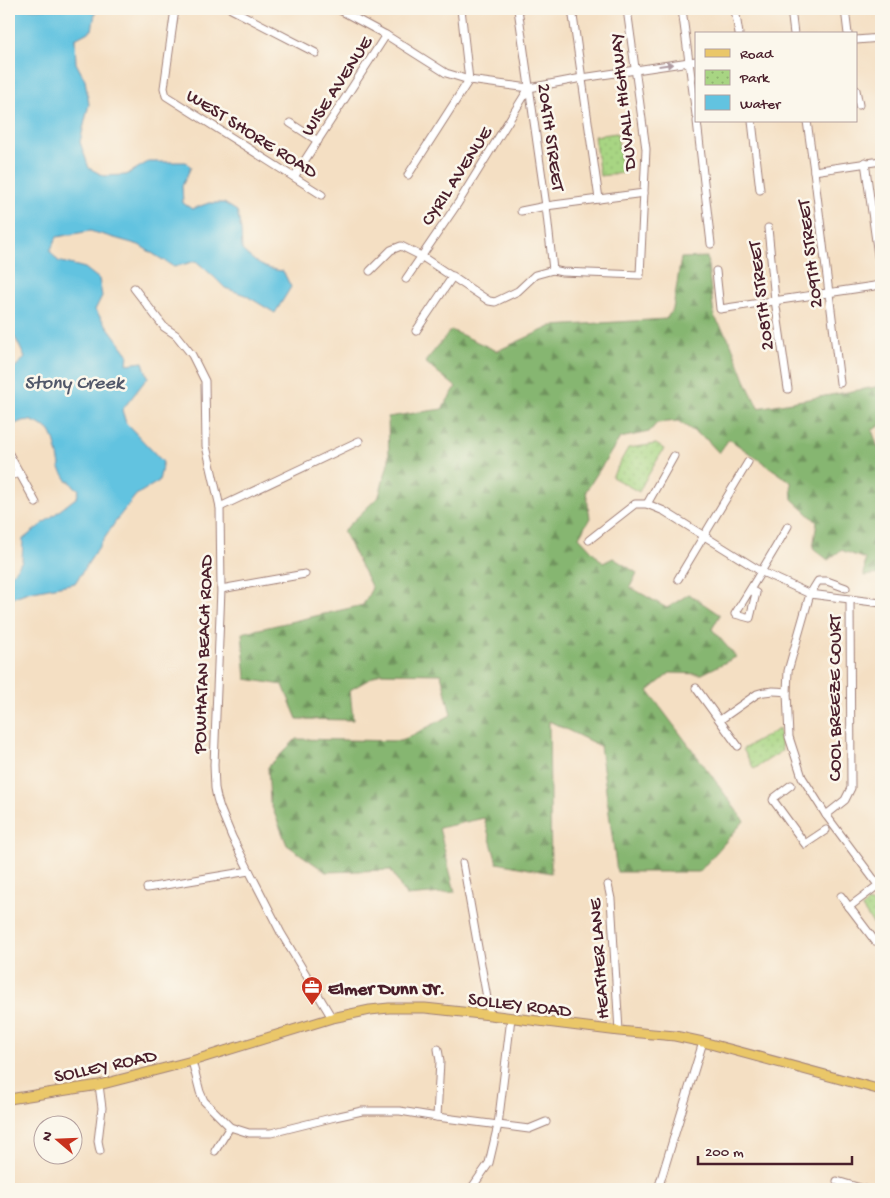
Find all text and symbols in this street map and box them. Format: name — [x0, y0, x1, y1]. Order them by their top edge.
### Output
street label: WISE AVENUE — [297, 32, 379, 141]
street label: DUVALL HIGHWAY — [606, 32, 643, 173]
legend — [695, 32, 858, 122]
text: Road — [740, 46, 774, 64]
one-way arrow — [658, 61, 674, 69]
text: Park — [739, 70, 770, 88]
street label: 204TH STREET — [531, 82, 569, 194]
street label: WEST SHORE ROAD — [181, 85, 322, 185]
text: Water — [740, 96, 782, 114]
street label: CYRIL AVENUE — [417, 122, 499, 231]
street label: 209TH STREET — [793, 197, 830, 309]
street label: 208TH STREET — [744, 239, 781, 352]
water label: Stony Creek — [24, 373, 126, 396]
street label: POWHATAN BEACH ROAD — [189, 554, 219, 755]
street label: COOL BREEZE COURT — [825, 614, 848, 781]
street label: HEATHER LANE — [585, 897, 616, 1020]
office icon: Elmer Dunn Jr. — [300, 975, 324, 1006]
place label: Elmer Dunn Jr. — [328, 979, 445, 1002]
street label: SOLLEY ROAD — [466, 989, 573, 1024]
street label: SOLLEY ROAD — [52, 1045, 160, 1090]
north arrow — [32, 1116, 82, 1166]
text: N — [39, 1129, 58, 1144]
scale bar — [698, 1133, 851, 1165]
text: 200 m — [705, 1144, 744, 1162]

